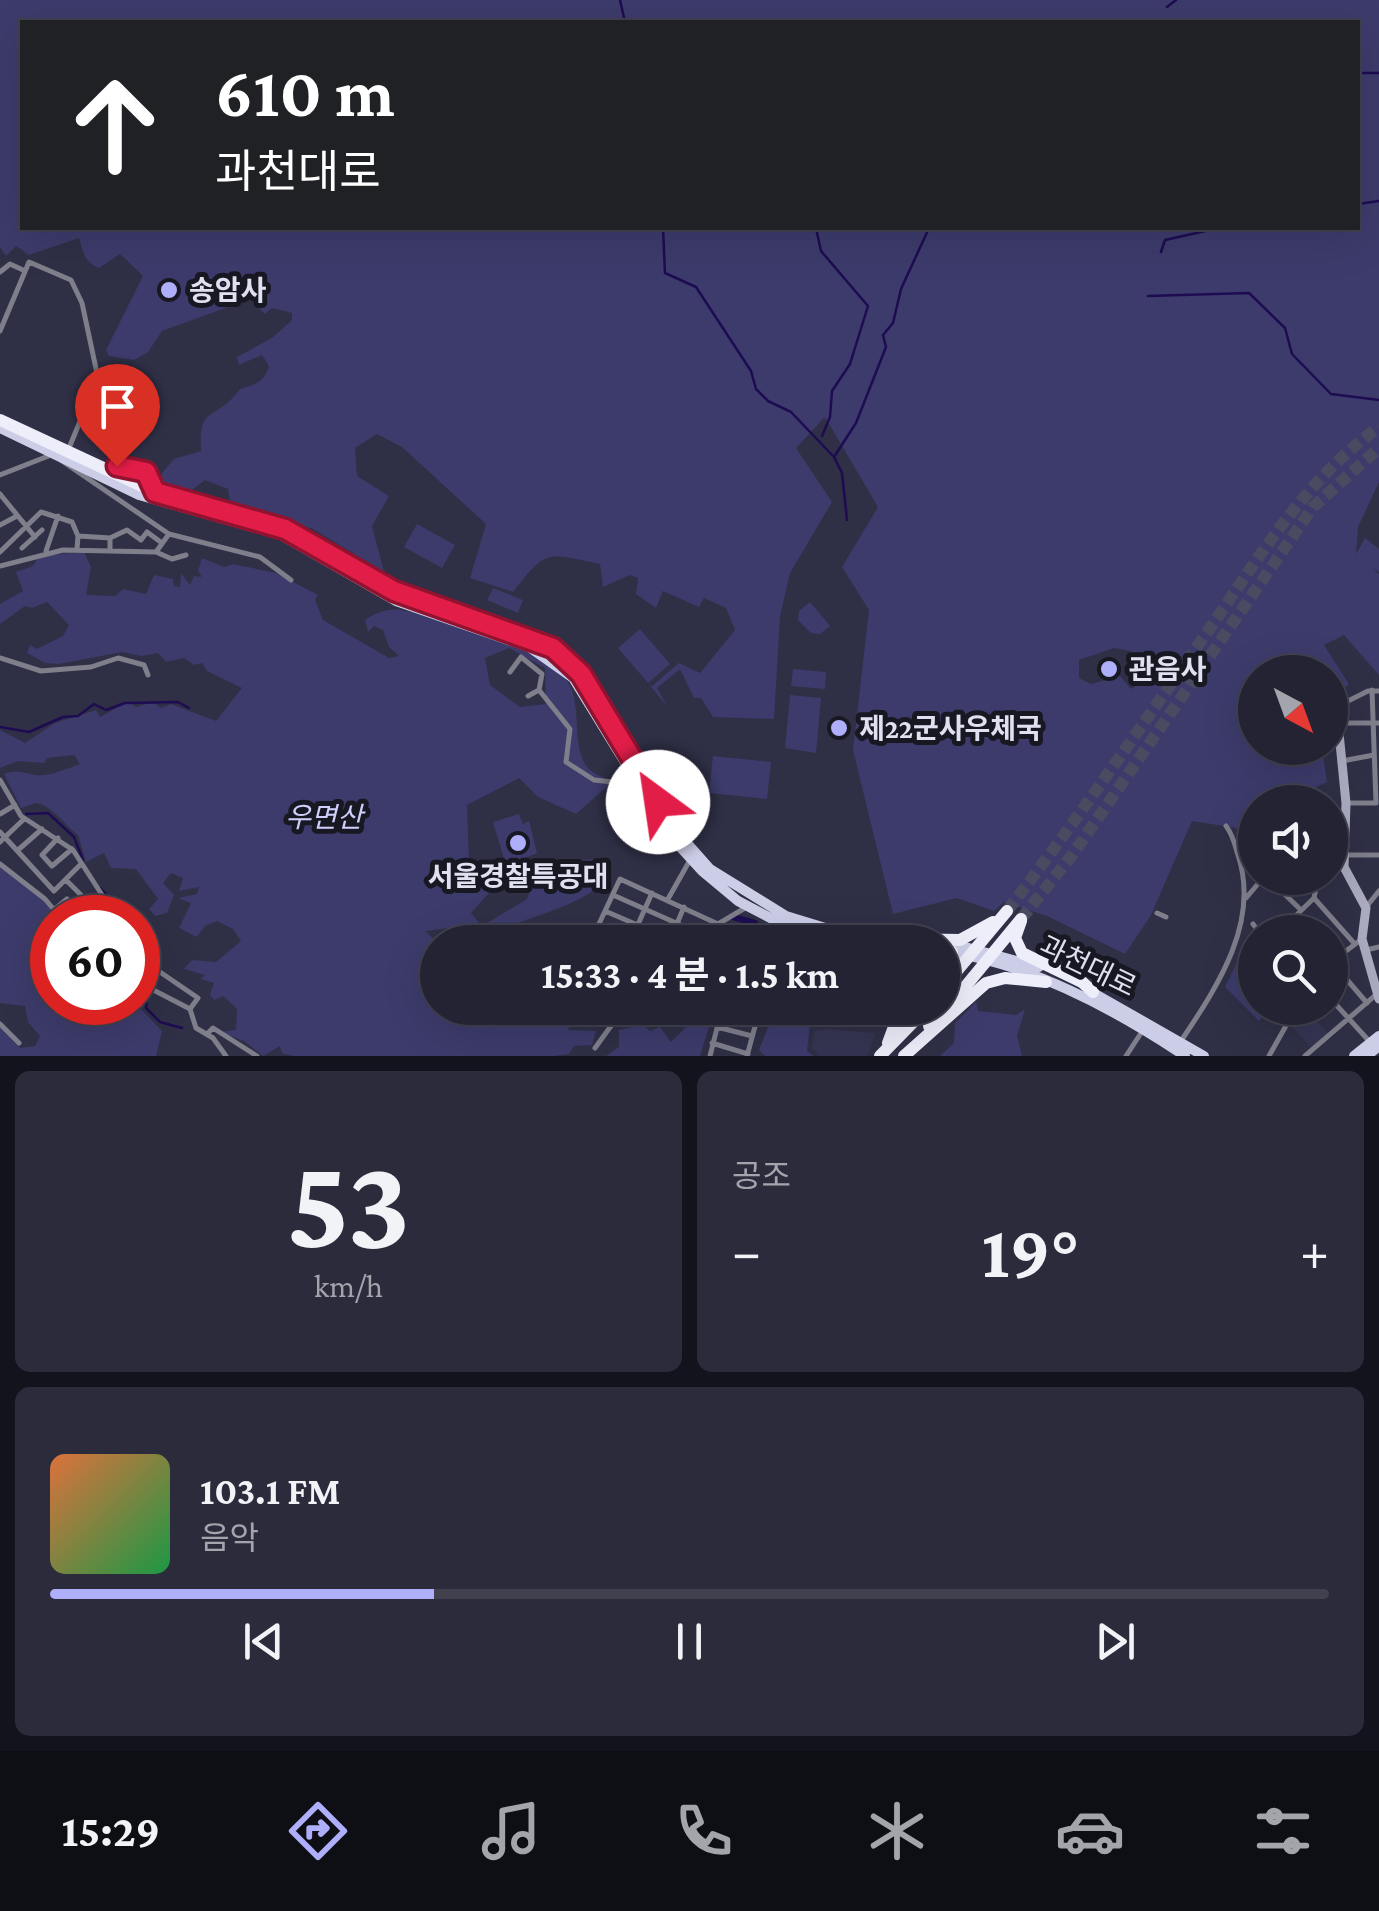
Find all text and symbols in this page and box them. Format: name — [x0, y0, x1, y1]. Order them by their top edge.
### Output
text: 610 m — [215, 53, 395, 131]
icon: ahead — [50, 60, 180, 190]
text: 과천대로 — [215, 147, 381, 197]
place label: 송암사 — [189, 275, 267, 306]
marker: 송암사 — [158, 279, 180, 301]
pin — [75, 364, 160, 467]
icon: arrive — [90, 379, 145, 434]
place label: 관음사 — [1129, 654, 1207, 685]
north arrow — [1238, 655, 1348, 765]
map controls — [1238, 655, 1348, 1025]
marker: 관음사 — [1098, 658, 1120, 680]
place label: 제22군사우체국 — [859, 713, 1042, 744]
marker: 제22군사우체국 — [828, 717, 850, 739]
position arrow — [606, 750, 710, 854]
button: sound — [1238, 785, 1348, 895]
park label: 우면산 — [285, 802, 366, 833]
marker: 서울경찰특공대 — [507, 832, 529, 854]
place label: 서울경찰특공대 — [428, 861, 608, 892]
speed limit sign: 60 — [30, 895, 160, 1025]
button: search — [1238, 915, 1348, 1025]
street label: 과천대로 — [1035, 929, 1141, 1003]
text: 15:33 · 4 분 · 1.5 km — [541, 954, 839, 996]
text: 53 — [286, 1130, 411, 1275]
text: 공조 — [732, 1158, 791, 1194]
text: 19° — [981, 1210, 1080, 1293]
text: − — [732, 1221, 761, 1282]
text: + — [1300, 1221, 1329, 1282]
text: km/h — [314, 1268, 383, 1304]
text: 103.1 FM — [200, 1470, 340, 1512]
text: 음악 — [200, 1520, 259, 1556]
icon: previous — [236, 1614, 291, 1669]
icon: pause — [662, 1614, 717, 1669]
icon: next — [1088, 1614, 1143, 1669]
icon: directions — [283, 1796, 353, 1866]
icon: music — [476, 1796, 546, 1866]
icon: phone — [669, 1796, 739, 1866]
icon: climate — [862, 1796, 932, 1866]
icon: car — [1055, 1796, 1125, 1866]
icon: filters — [1248, 1796, 1318, 1866]
text: 15:29 — [61, 1806, 160, 1856]

